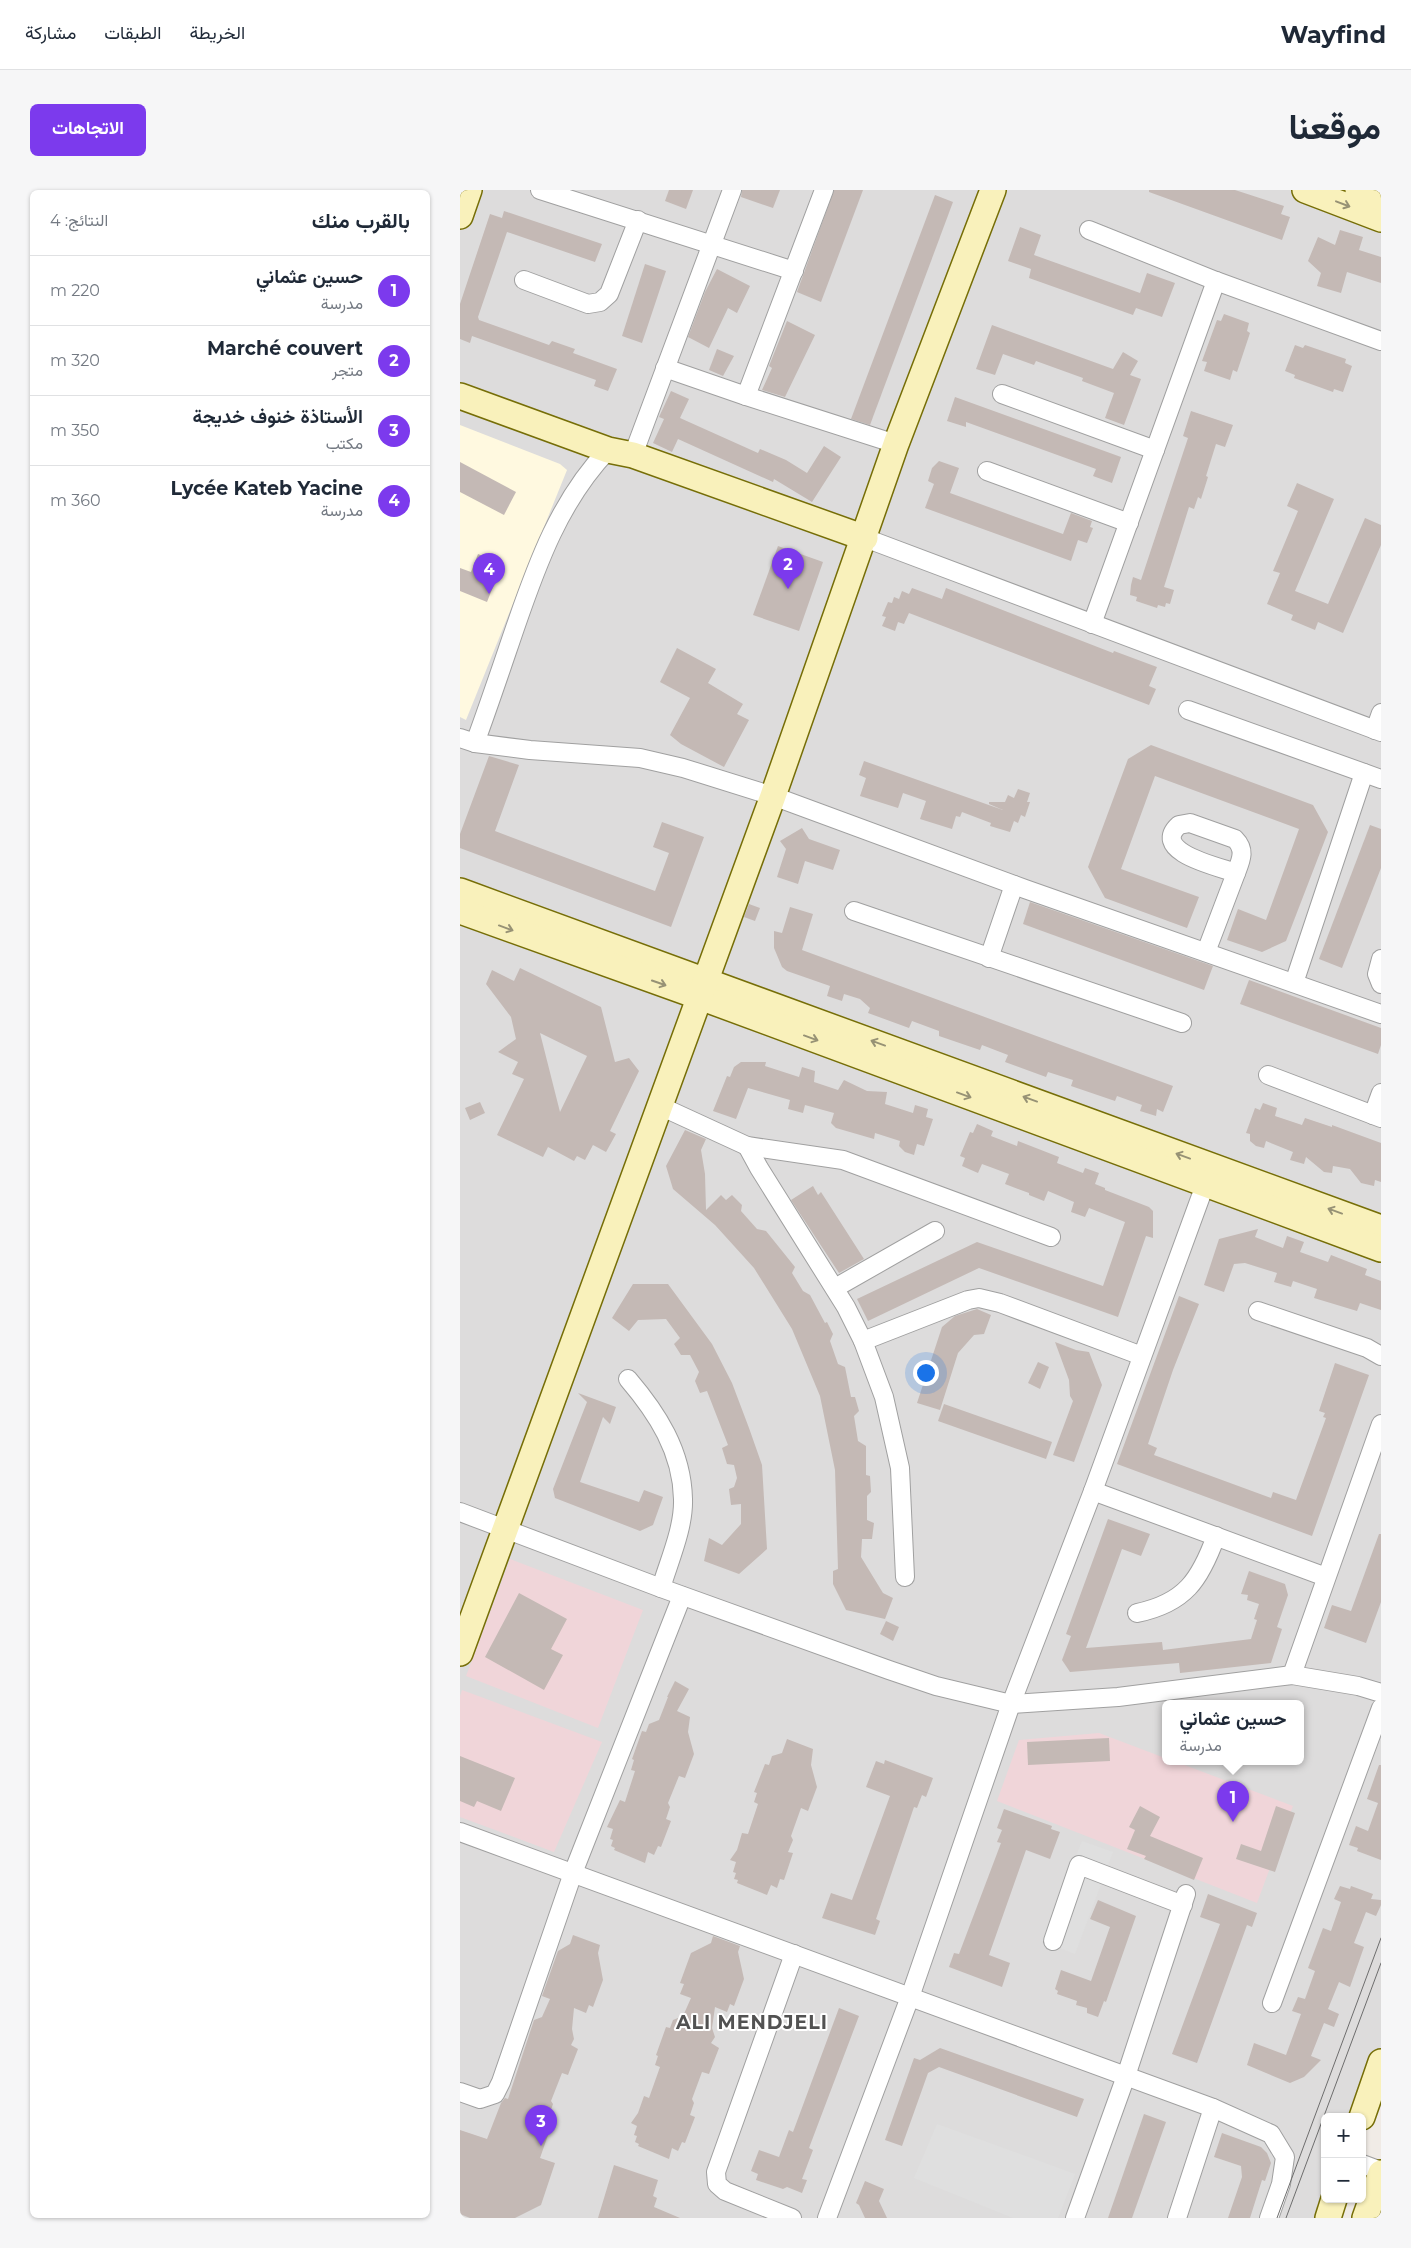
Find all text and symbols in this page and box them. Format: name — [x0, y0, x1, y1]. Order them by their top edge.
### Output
text: Wayfind — [1280, 20, 1386, 49]
text: مشاركة — [25, 22, 76, 44]
text: الطبقات — [104, 22, 161, 44]
text: الخريطة — [189, 22, 245, 44]
button: الاتجاهات — [30, 104, 146, 156]
text: موقعنا — [1288, 105, 1381, 148]
one-way arrow — [1335, 200, 1350, 210]
text: بالقرب منك — [312, 208, 410, 233]
text: النتائج: 4 — [50, 211, 108, 230]
text: حسين عثماني — [256, 265, 363, 288]
text: 220 m — [50, 281, 100, 300]
text: 1 — [391, 281, 397, 300]
text: مدرسة — [321, 294, 363, 313]
text: Marché couvert — [207, 337, 363, 360]
text: 320 m — [50, 351, 100, 370]
text: 2 — [389, 351, 399, 370]
text: متجر — [332, 361, 363, 380]
text: الأستاذة خنوف خديجة — [193, 405, 363, 428]
text: 350 m — [50, 421, 100, 440]
text: 3 — [389, 421, 399, 440]
text: مكتب — [326, 434, 363, 453]
text: Lycée Kateb Yacine — [171, 477, 363, 500]
text: 360 m — [50, 491, 101, 510]
text: 4 — [388, 491, 400, 510]
text: مدرسة — [321, 501, 363, 520]
pin: 2 — [772, 548, 804, 589]
pin: 4 — [473, 553, 505, 594]
one-way arrow — [498, 924, 513, 933]
one-way arrow — [651, 979, 666, 988]
one-way arrow — [803, 1034, 819, 1043]
one-way arrow — [870, 1038, 886, 1047]
one-way arrow — [956, 1091, 971, 1100]
one-way arrow — [1023, 1094, 1038, 1103]
one-way arrow — [1175, 1151, 1191, 1160]
one-way arrow — [1328, 1206, 1343, 1215]
your location — [913, 1360, 939, 1386]
popup — [1162, 1700, 1304, 1765]
text: حسين عثماني — [1180, 1707, 1286, 1730]
text: مدرسة — [1180, 1736, 1222, 1755]
pin: 1 — [1217, 1781, 1249, 1822]
district label: ALI MENDJELI — [675, 2011, 828, 2034]
pin: 3 — [525, 2105, 557, 2146]
map controls — [1321, 2113, 1366, 2203]
button: + — [1321, 2113, 1366, 2158]
button: − — [1321, 2158, 1366, 2203]

